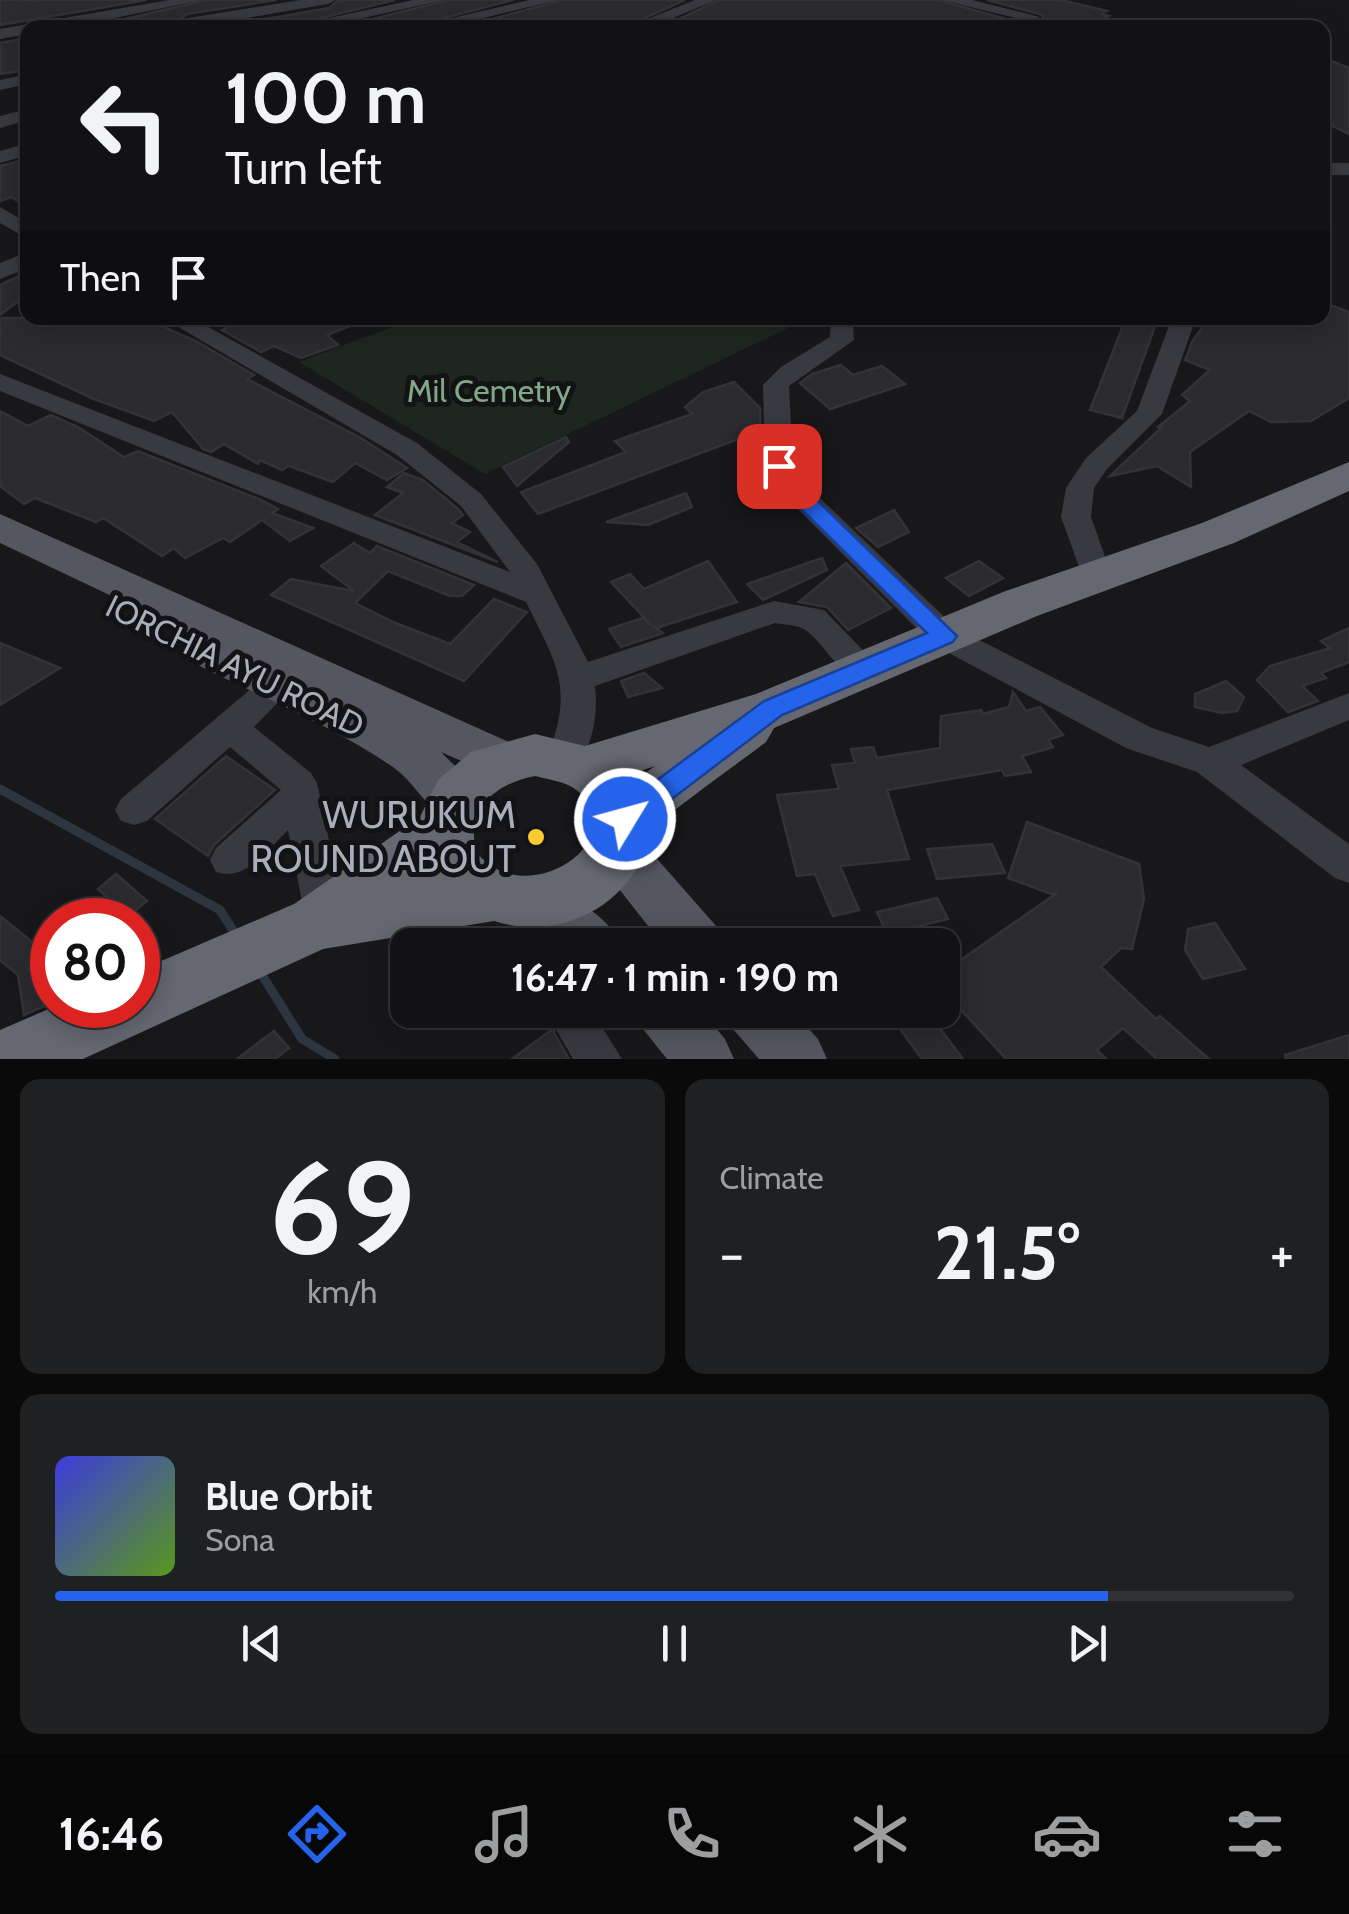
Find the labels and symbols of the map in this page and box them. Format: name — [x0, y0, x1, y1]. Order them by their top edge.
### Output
park label: Mil Cemetry — [407, 371, 571, 410]
pin — [737, 424, 822, 509]
street label: IORCHIA AYU ROAD — [100, 586, 371, 745]
position arrow — [573, 767, 677, 871]
place label: WURUKUM ROUND ABOUT — [250, 791, 516, 882]
marker: WURUKUM ROUND ABOUT — [525, 826, 547, 848]
speed limit sign: 80 — [30, 898, 160, 1028]

